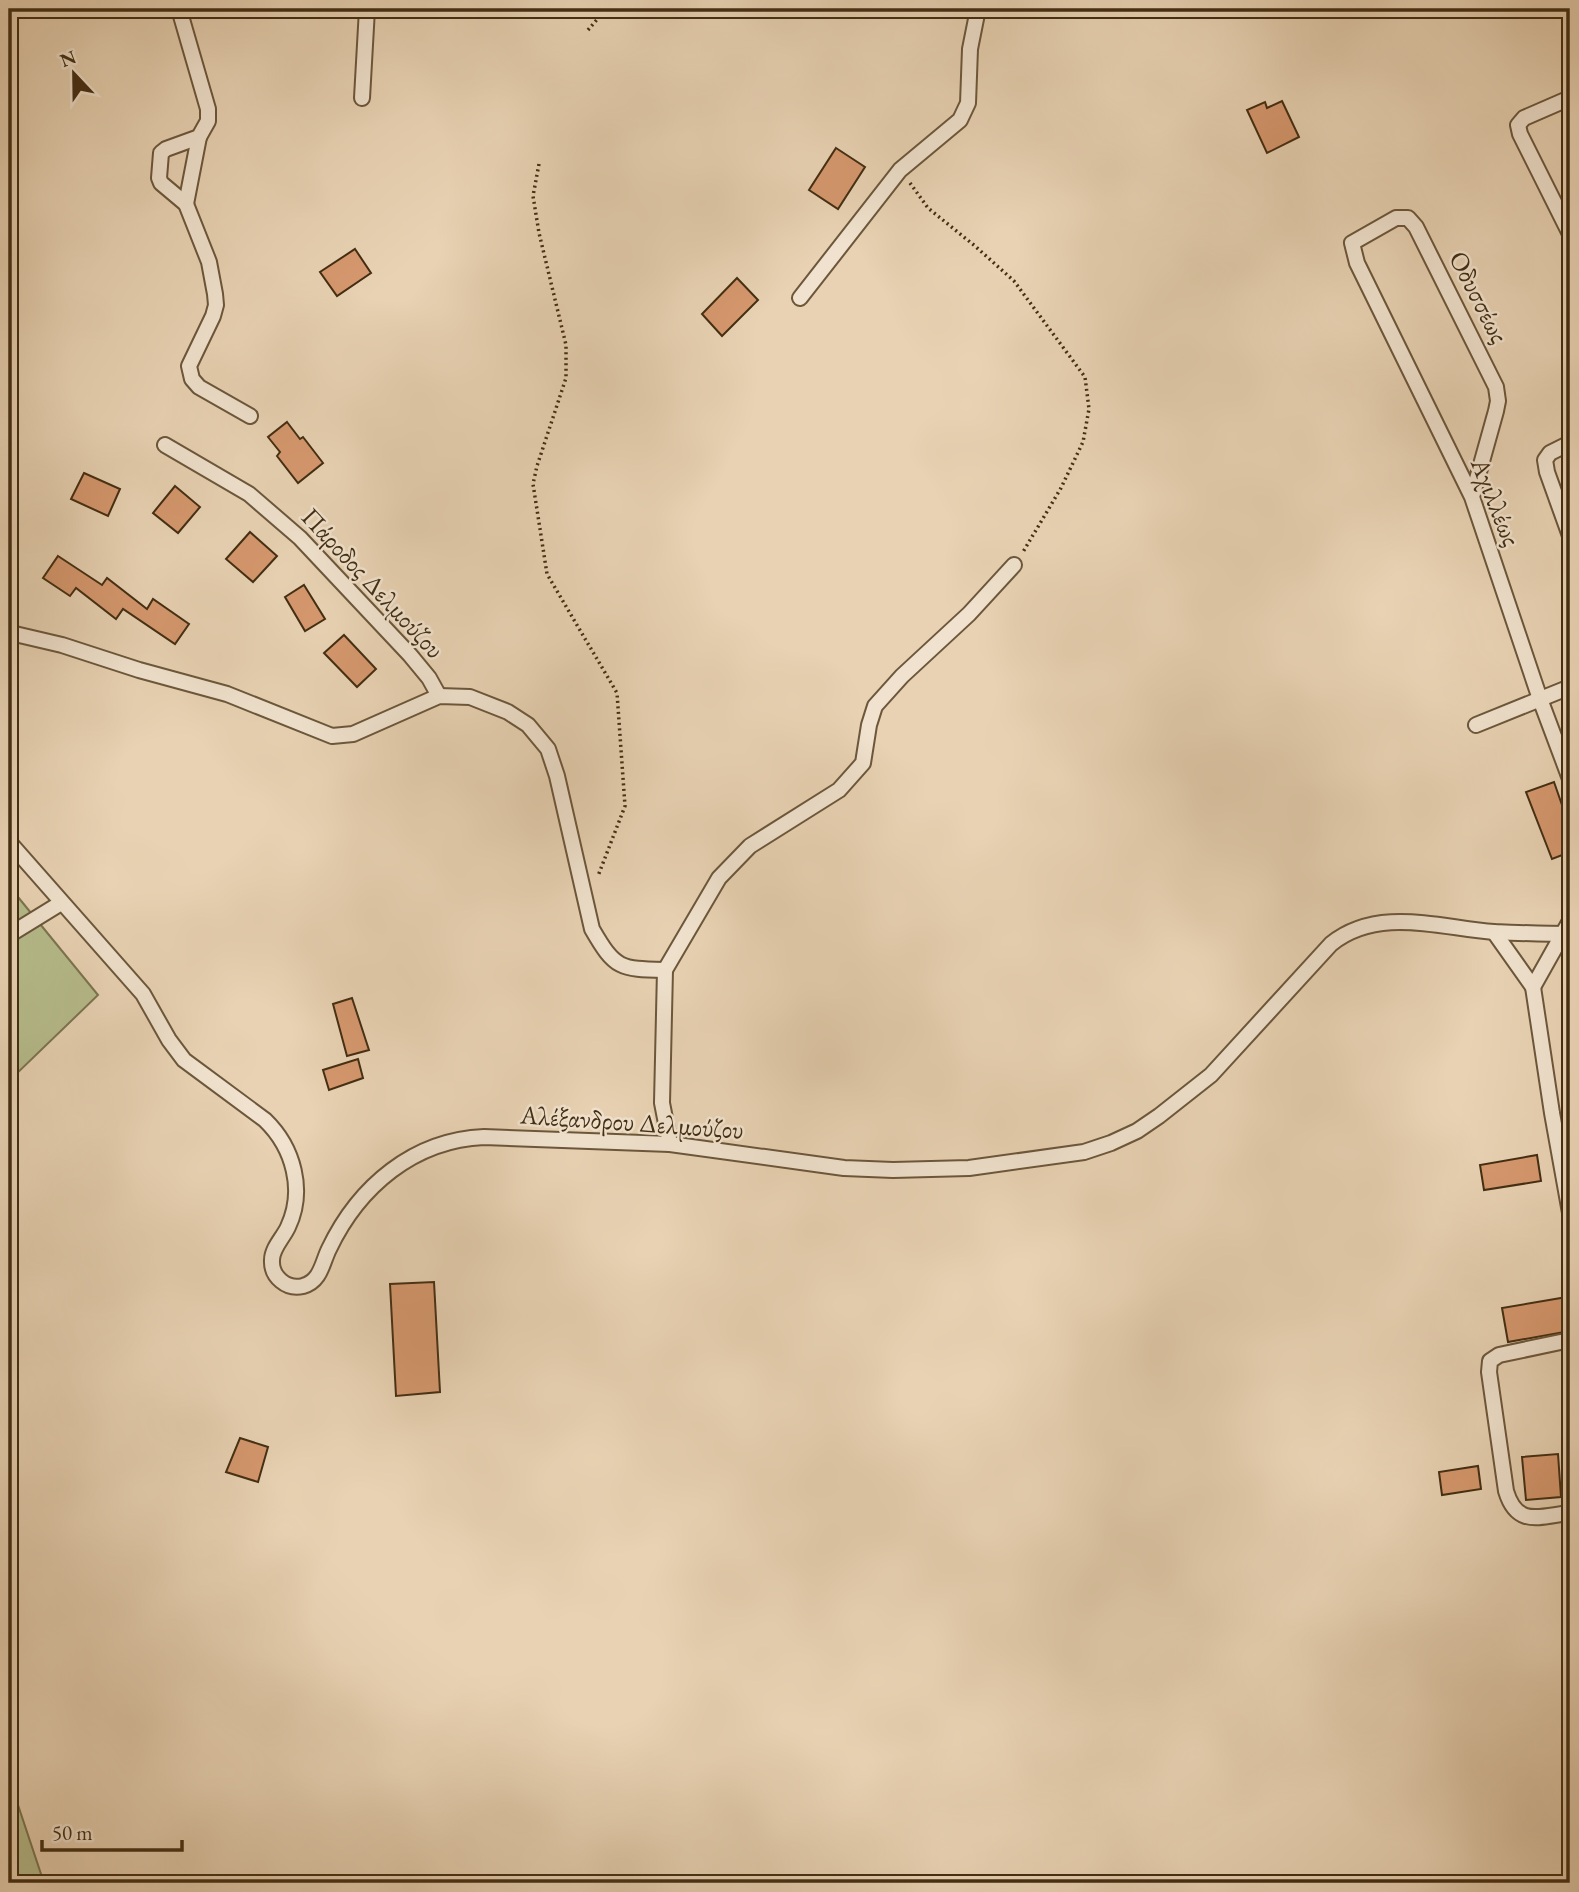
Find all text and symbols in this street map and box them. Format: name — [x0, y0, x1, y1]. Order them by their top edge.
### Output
north arrow — [38, 38, 108, 108]
text: N — [56, 44, 80, 73]
street label: Οδυσσέως — [1441, 245, 1517, 349]
street label: Αχιλλέως — [1463, 452, 1529, 551]
street label: Πάροδος Δελμούζου — [294, 500, 452, 666]
street label: Αλέξανδρου Δελμούζου — [518, 1097, 745, 1147]
scale bar — [42, 1808, 182, 1852]
text: 50 m — [52, 1819, 93, 1846]

